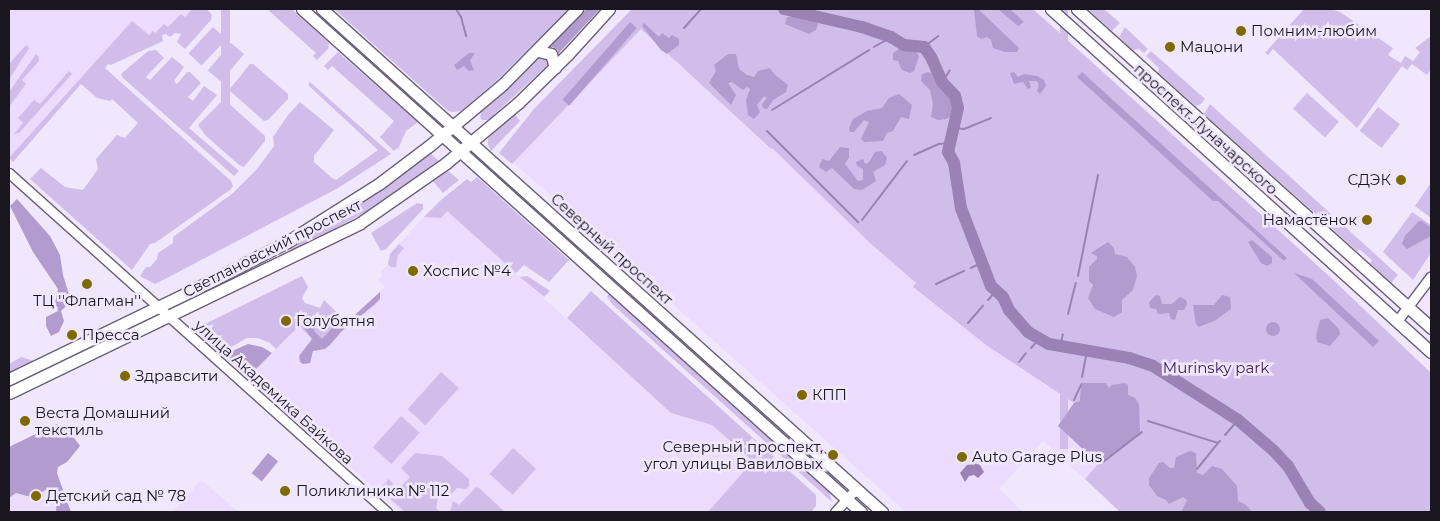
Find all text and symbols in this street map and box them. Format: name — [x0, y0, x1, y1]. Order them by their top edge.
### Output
place label: Помним-любим — [1251, 22, 1377, 40]
marker: Помним-любим — [1235, 25, 1247, 37]
place label: Мацони — [1180, 38, 1243, 56]
marker: Мацони — [1164, 41, 1176, 53]
street label: проспект Луначарского — [1130, 60, 1282, 198]
place label: СДЭК — [1348, 171, 1391, 189]
marker: СДЭК — [1395, 174, 1407, 186]
street label: Северный проспект — [547, 189, 677, 309]
street label: Светлановский проспект — [180, 195, 364, 301]
place label: Намастёнок — [1263, 211, 1357, 229]
marker: Намастёнок — [1361, 214, 1373, 226]
place label: Хоспис №4 — [423, 262, 511, 280]
marker: Хоспис №4 — [407, 265, 419, 277]
marker: ТЦ ''Флагман'' — [81, 278, 93, 290]
place label: ТЦ ''Флагман'' — [33, 292, 141, 310]
place label: Голубятня — [296, 312, 375, 330]
marker: Голубятня — [280, 315, 292, 327]
street label: улица Академика Байкова — [191, 316, 357, 468]
place label: Пресса — [82, 326, 139, 344]
marker: Пресса — [66, 329, 78, 341]
park label: Murinsky park — [1163, 359, 1269, 377]
place label: Здравсити — [135, 367, 218, 385]
marker: Здравсити — [119, 370, 131, 382]
place label: КПП — [812, 386, 847, 404]
marker: КПП — [796, 389, 808, 401]
place label: Веста Домашний текстиль — [35, 403, 170, 438]
marker: Веста Домашний текстиль — [19, 415, 31, 427]
place label: Северный проспект, угол улицы Вавиловых — [644, 437, 823, 472]
place label: Auto Garage Plus — [972, 448, 1102, 466]
marker: Северный проспект, угол улицы Вавиловых — [827, 449, 839, 461]
marker: Auto Garage Plus — [956, 451, 968, 463]
place label: Поликлиника № 112 — [296, 482, 449, 500]
marker: Поликлиника № 112 — [278, 484, 292, 498]
place label: Детский сад № 78 — [46, 487, 186, 505]
marker: Детский сад № 78 — [30, 490, 42, 502]

